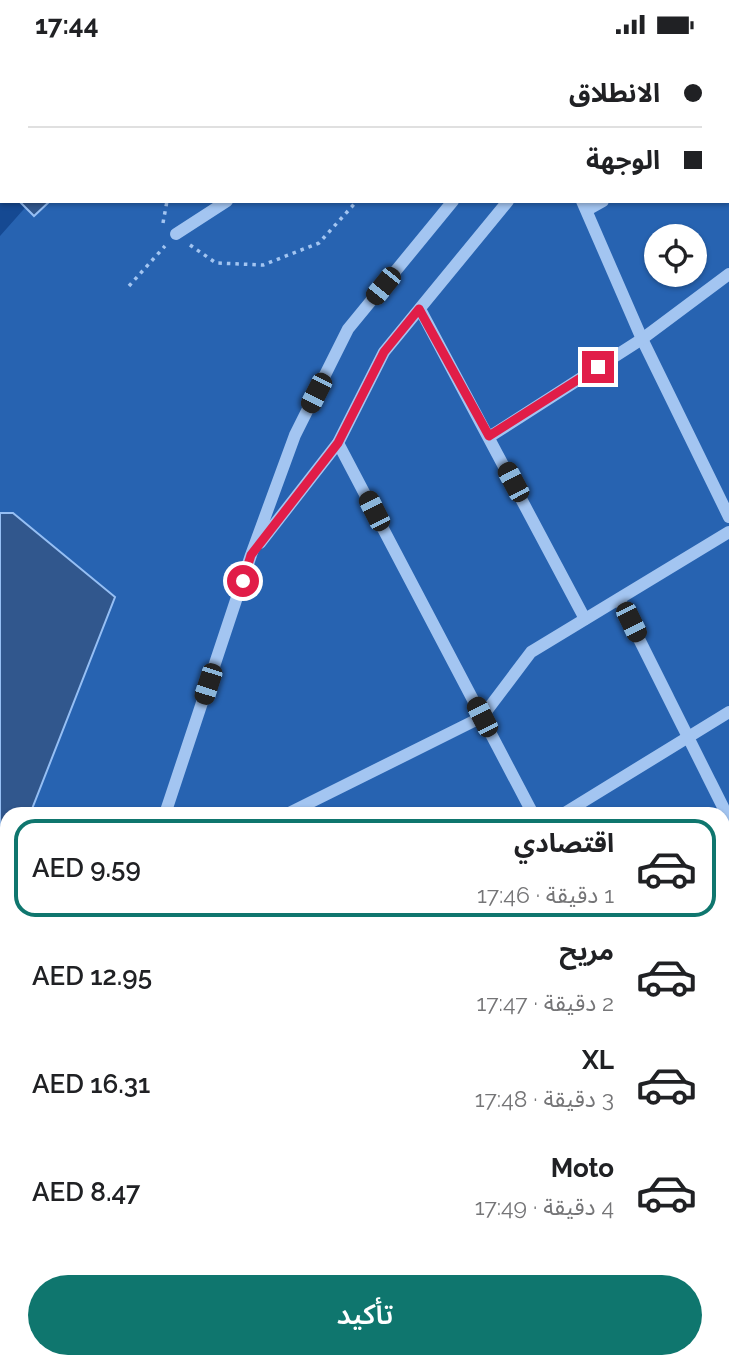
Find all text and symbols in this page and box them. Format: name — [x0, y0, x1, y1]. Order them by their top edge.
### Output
text: 17:44 — [35, 10, 99, 40]
text: الانطلاق — [569, 78, 660, 108]
text: الوجهة — [586, 145, 660, 175]
map controls — [644, 224, 707, 287]
button: locate — [644, 224, 707, 287]
car — [362, 263, 405, 309]
route end — [582, 351, 614, 383]
car — [298, 370, 335, 416]
car — [494, 459, 533, 505]
car — [356, 488, 393, 534]
route start — [227, 565, 259, 597]
car — [613, 599, 650, 645]
car — [192, 661, 225, 707]
car — [464, 694, 501, 740]
text: اقتصادي — [514, 828, 614, 858]
icon: car — [635, 837, 698, 900]
text: AED 9.59 — [32, 853, 141, 883]
text: 1 دقيقة · 17:46 — [477, 881, 614, 908]
text: مريح — [559, 936, 614, 966]
icon: car — [635, 945, 698, 1008]
text: AED 12.95 — [32, 961, 152, 991]
text: 2 دقيقة · 17:47 — [477, 989, 614, 1016]
text: XL — [582, 1045, 614, 1075]
icon: car — [635, 1053, 698, 1116]
text: AED 16.31 — [32, 1069, 150, 1099]
text: 3 دقيقة · 17:48 — [475, 1085, 614, 1112]
text: Moto — [551, 1153, 614, 1183]
icon: car — [635, 1161, 698, 1224]
text: AED 8.47 — [32, 1177, 140, 1207]
text: 4 دقيقة · 17:49 — [475, 1193, 614, 1220]
button: تأكيد — [28, 1275, 702, 1355]

